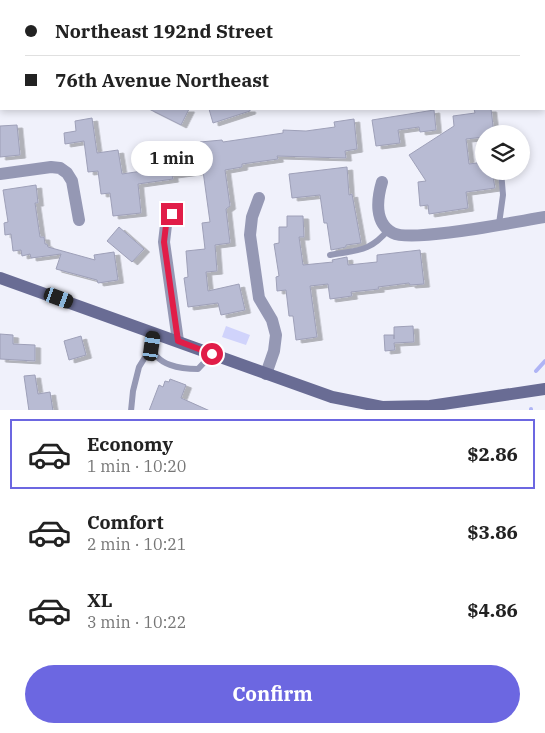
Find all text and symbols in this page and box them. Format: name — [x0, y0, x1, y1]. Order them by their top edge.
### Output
text: Northeast 192nd Street — [55, 19, 273, 43]
text: 76th Avenue Northeast — [55, 68, 269, 92]
map controls — [475, 125, 530, 180]
button: layers — [475, 125, 530, 180]
callout: 1 min — [131, 142, 213, 176]
text: 1 min — [150, 148, 194, 168]
route end — [161, 203, 183, 225]
car — [42, 286, 75, 310]
car — [142, 330, 161, 362]
route start — [201, 343, 223, 365]
icon: car — [27, 432, 72, 477]
text: Economy — [87, 432, 173, 456]
text: $2.86 — [467, 442, 518, 466]
text: 1 min · 10:20 — [87, 456, 186, 476]
icon: car — [27, 510, 72, 555]
text: Comfort — [87, 510, 164, 534]
text: $3.86 — [467, 520, 518, 544]
text: 2 min · 10:21 — [87, 534, 186, 554]
icon: car — [27, 588, 72, 633]
text: XL — [87, 588, 113, 612]
text: $4.86 — [467, 598, 518, 622]
text: 3 min · 10:22 — [87, 612, 186, 632]
button: Confirm — [25, 665, 520, 723]

